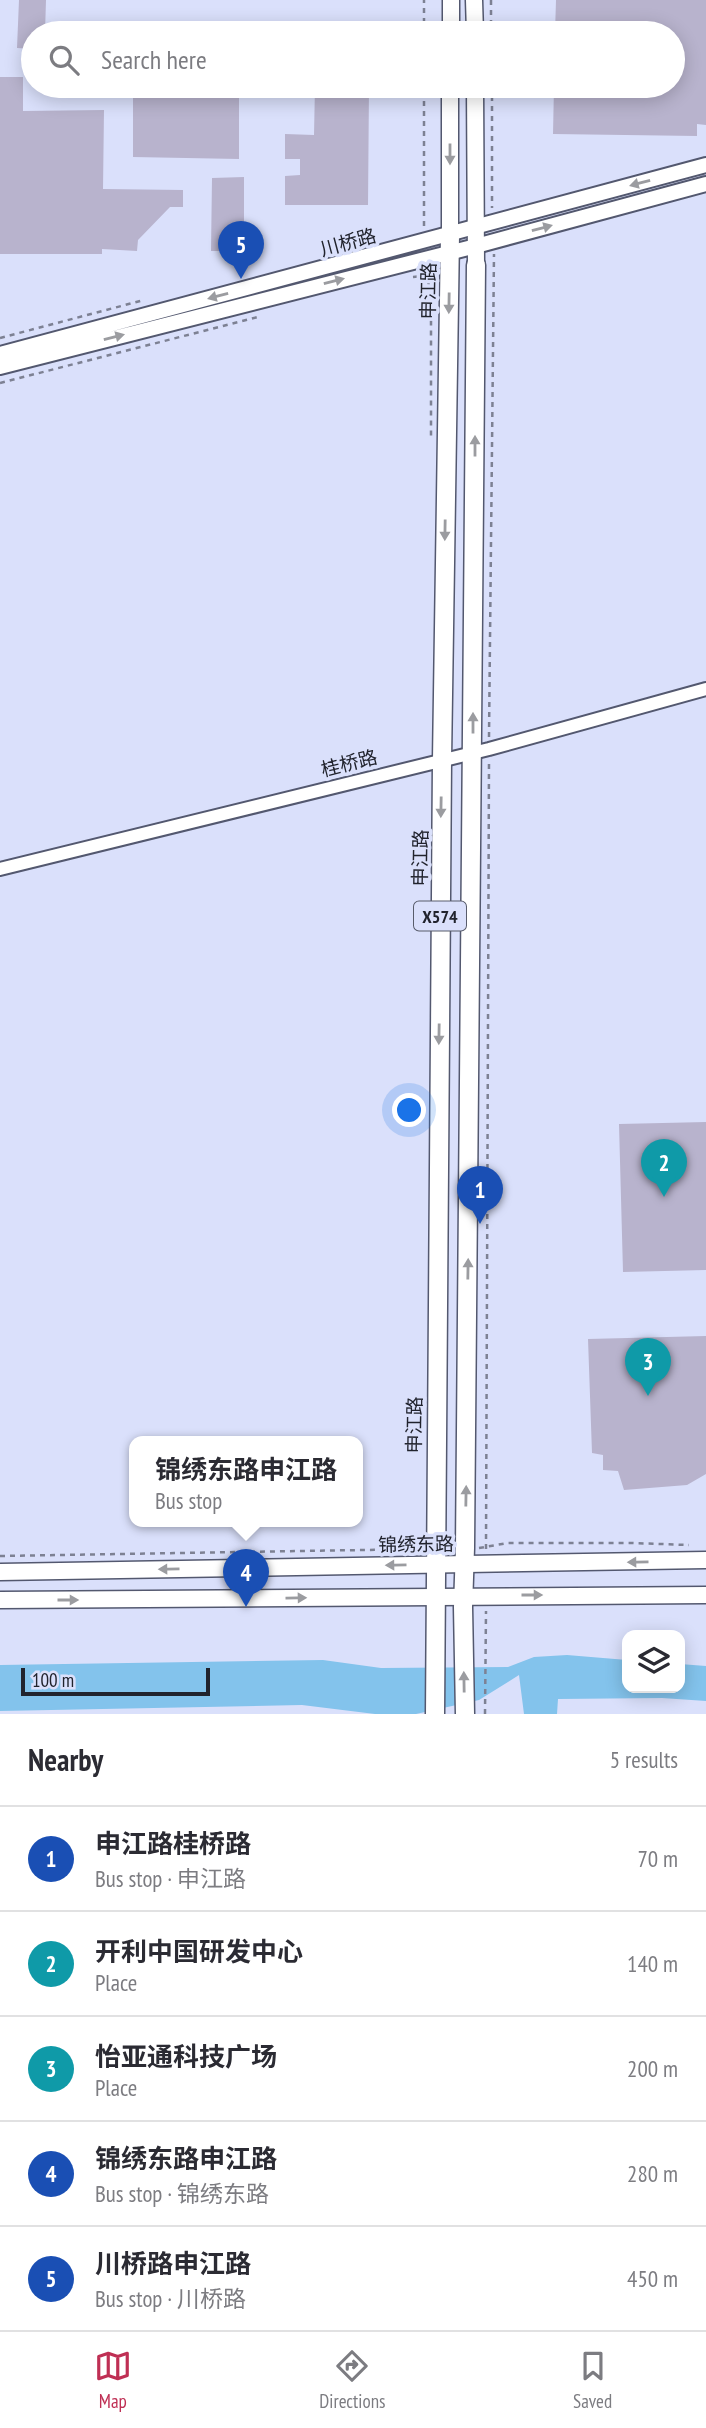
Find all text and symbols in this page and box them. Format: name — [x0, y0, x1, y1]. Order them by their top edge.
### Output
search box — [21, 21, 685, 98]
icon: search — [45, 41, 83, 79]
text: Search here — [101, 43, 207, 76]
one-way arrow — [444, 143, 456, 165]
one-way arrow — [629, 179, 650, 189]
pin: 5 — [218, 221, 264, 279]
street label: 川桥路 — [317, 223, 379, 261]
one-way arrow — [532, 223, 553, 233]
street label: 申江路 — [416, 262, 440, 320]
one-way arrow — [323, 275, 345, 286]
one-way arrow — [207, 292, 228, 302]
one-way arrow — [443, 292, 454, 314]
one-way arrow — [103, 331, 125, 342]
one-way arrow — [469, 435, 481, 457]
one-way arrow — [439, 520, 451, 542]
one-way arrow — [467, 711, 479, 733]
street label: 桂桥路 — [318, 744, 380, 782]
one-way arrow — [435, 796, 447, 818]
street label: 申江路 — [408, 829, 432, 887]
road number: X574 — [414, 902, 466, 931]
one-way arrow — [433, 1024, 445, 1046]
your location — [392, 1093, 426, 1127]
pin: 2 — [641, 1139, 687, 1197]
pin: 1 — [457, 1166, 503, 1224]
one-way arrow — [462, 1257, 474, 1279]
pin: 3 — [625, 1338, 671, 1396]
street label: 申江路 — [402, 1396, 426, 1454]
popup — [129, 1436, 363, 1527]
text: 锦绣东路申江路 — [155, 1453, 337, 1486]
one-way arrow — [460, 1485, 472, 1507]
text: Bus stop — [155, 1486, 222, 1515]
street label: 锦绣东路 — [378, 1531, 454, 1557]
pin: 4 — [223, 1549, 269, 1607]
one-way arrow — [627, 1556, 649, 1567]
one-way arrow — [385, 1559, 407, 1571]
one-way arrow — [158, 1563, 180, 1575]
one-way arrow — [521, 1589, 543, 1601]
one-way arrow — [285, 1592, 307, 1604]
one-way arrow — [57, 1594, 79, 1606]
map controls — [622, 1630, 685, 1693]
button: layers — [622, 1630, 685, 1693]
scale bar — [21, 1665, 210, 1697]
text: 100 m — [32, 1668, 74, 1692]
one-way arrow — [458, 1671, 470, 1693]
text: Nearby — [28, 1740, 103, 1779]
text: 5 results — [610, 1745, 678, 1774]
text: 申江路桂桥路 — [95, 1827, 251, 1860]
text: 1 — [46, 1844, 57, 1873]
text: 70 m — [637, 1844, 678, 1873]
text: Bus stop · 申江路 — [95, 1864, 246, 1893]
text: 开利中国研发中心 — [95, 1935, 303, 1968]
text: 2 — [46, 1949, 57, 1978]
text: 140 m — [627, 1949, 678, 1978]
text: Place — [95, 1968, 137, 1997]
text: 怡亚通科技广场 — [95, 2040, 277, 2073]
text: 3 — [46, 2054, 57, 2083]
text: 200 m — [627, 2054, 678, 2083]
text: Place — [95, 2073, 137, 2102]
text: 锦绣东路申江路 — [95, 2142, 277, 2175]
text: 4 — [46, 2159, 57, 2188]
text: 280 m — [627, 2159, 678, 2188]
text: Bus stop · 锦绣东路 — [95, 2179, 269, 2208]
text: 川桥路申江路 — [95, 2247, 251, 2280]
text: 5 — [46, 2264, 57, 2293]
text: 450 m — [627, 2264, 678, 2293]
text: Bus stop · 川桥路 — [95, 2284, 246, 2313]
tab: Map — [94, 2347, 132, 2413]
tab: Directions — [319, 2347, 385, 2413]
tab: Saved — [573, 2347, 612, 2413]

